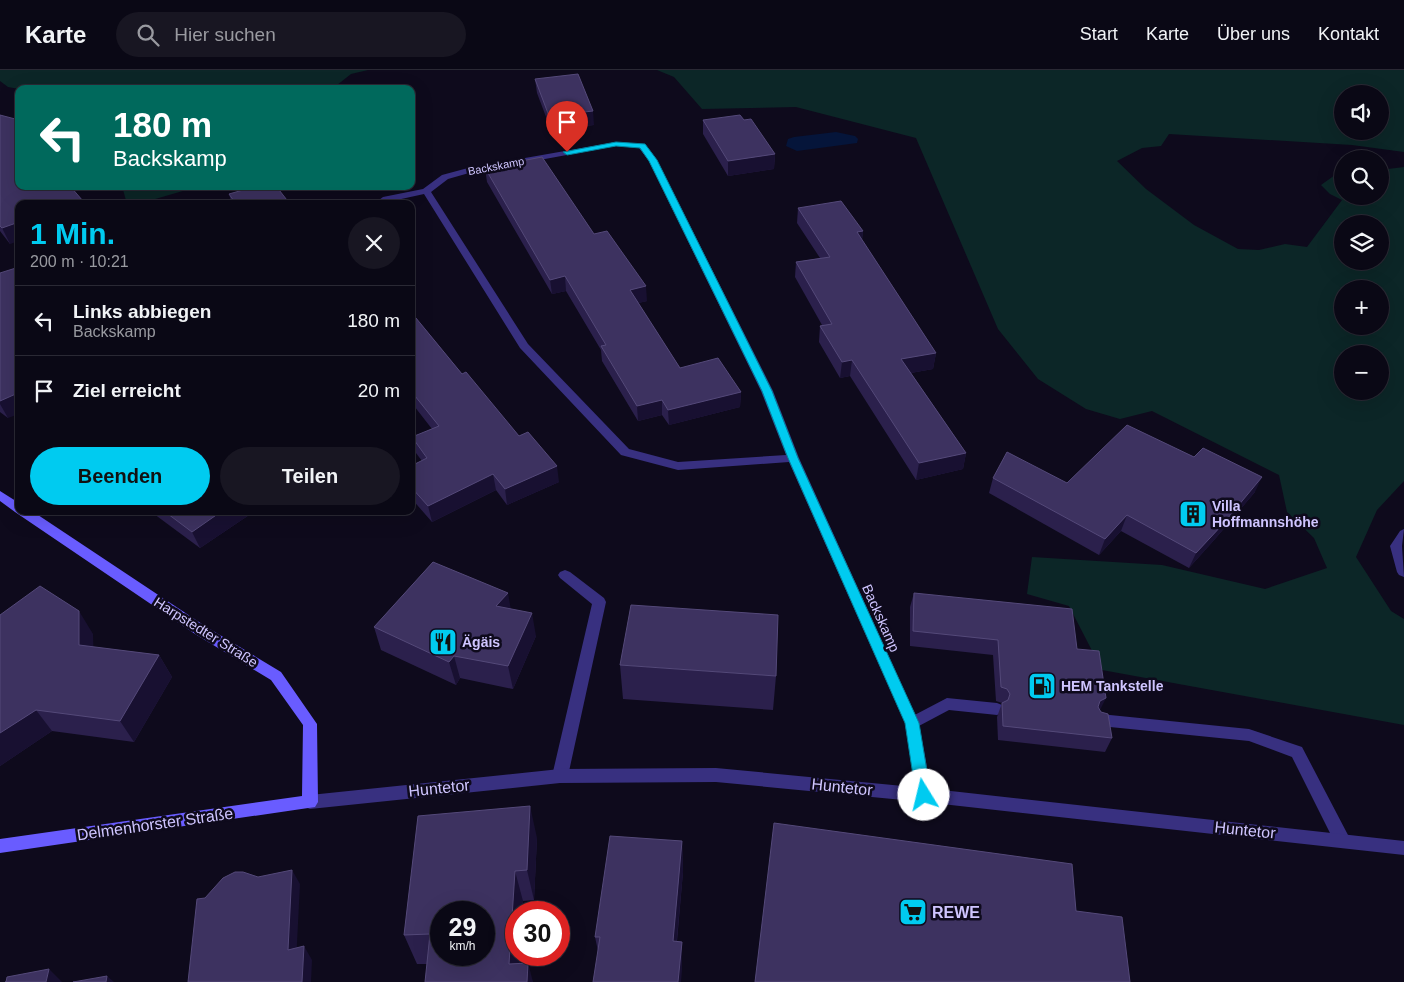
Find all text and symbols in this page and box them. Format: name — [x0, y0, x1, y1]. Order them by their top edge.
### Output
search box — [116, 12, 466, 57]
text: Karte — [25, 21, 86, 48]
icon: search — [134, 21, 162, 49]
text: Hier suchen — [174, 24, 276, 45]
text: Start — [1080, 24, 1118, 44]
text: Karte — [1146, 24, 1189, 44]
text: Über uns — [1217, 24, 1290, 44]
text: Kontakt — [1318, 24, 1379, 44]
map controls — [1334, 85, 1389, 400]
button: sound — [1334, 85, 1389, 140]
pin — [546, 101, 588, 152]
icon: left — [30, 105, 95, 170]
text: 180 m — [113, 105, 212, 144]
icon: arrive — [553, 108, 581, 136]
text: Backskamp — [113, 146, 227, 171]
button: search — [1334, 150, 1389, 205]
street label: Backskamp — [467, 155, 525, 177]
button: layers — [1334, 215, 1389, 270]
text: 1 Min. — [30, 217, 115, 250]
button: close — [348, 217, 400, 269]
text: 200 m · 10:21 — [30, 253, 129, 270]
button: + — [1334, 280, 1389, 335]
text: Links abbiegen — [73, 301, 211, 322]
icon: left — [30, 307, 58, 335]
text: 180 m — [347, 310, 400, 331]
text: Backskamp — [73, 323, 156, 340]
button: − — [1334, 345, 1389, 400]
icon: arrive — [30, 377, 58, 405]
text: Ziel erreicht — [73, 380, 181, 401]
text: 20 m — [358, 380, 400, 401]
button: Beenden — [30, 447, 210, 505]
button: Teilen — [220, 447, 400, 505]
place label: Villa Hoffmannshöhe — [1212, 498, 1319, 530]
building icon: Villa Hoffmannshöhe — [1178, 499, 1208, 529]
street label: Backskamp — [859, 582, 903, 655]
street label: Harpstedter Straße — [151, 594, 261, 670]
restaurant icon: Ägäis — [428, 627, 458, 657]
place label: Ägäis — [462, 634, 500, 650]
fuel station icon: HEM Tankstelle — [1027, 671, 1057, 701]
place label: HEM Tankstelle — [1061, 678, 1164, 694]
position arrow — [897, 768, 949, 820]
street label: Huntetor — [811, 775, 874, 799]
street label: Huntetor — [408, 776, 471, 800]
street label: Delmenhorster Straße — [76, 805, 234, 843]
street label: Huntetor — [1214, 818, 1277, 842]
supermarket icon: REWE — [898, 897, 928, 927]
speed limit sign: 30 — [505, 901, 570, 966]
place label: REWE — [932, 904, 980, 921]
text: 29 — [449, 913, 476, 941]
text: km/h — [449, 939, 476, 953]

